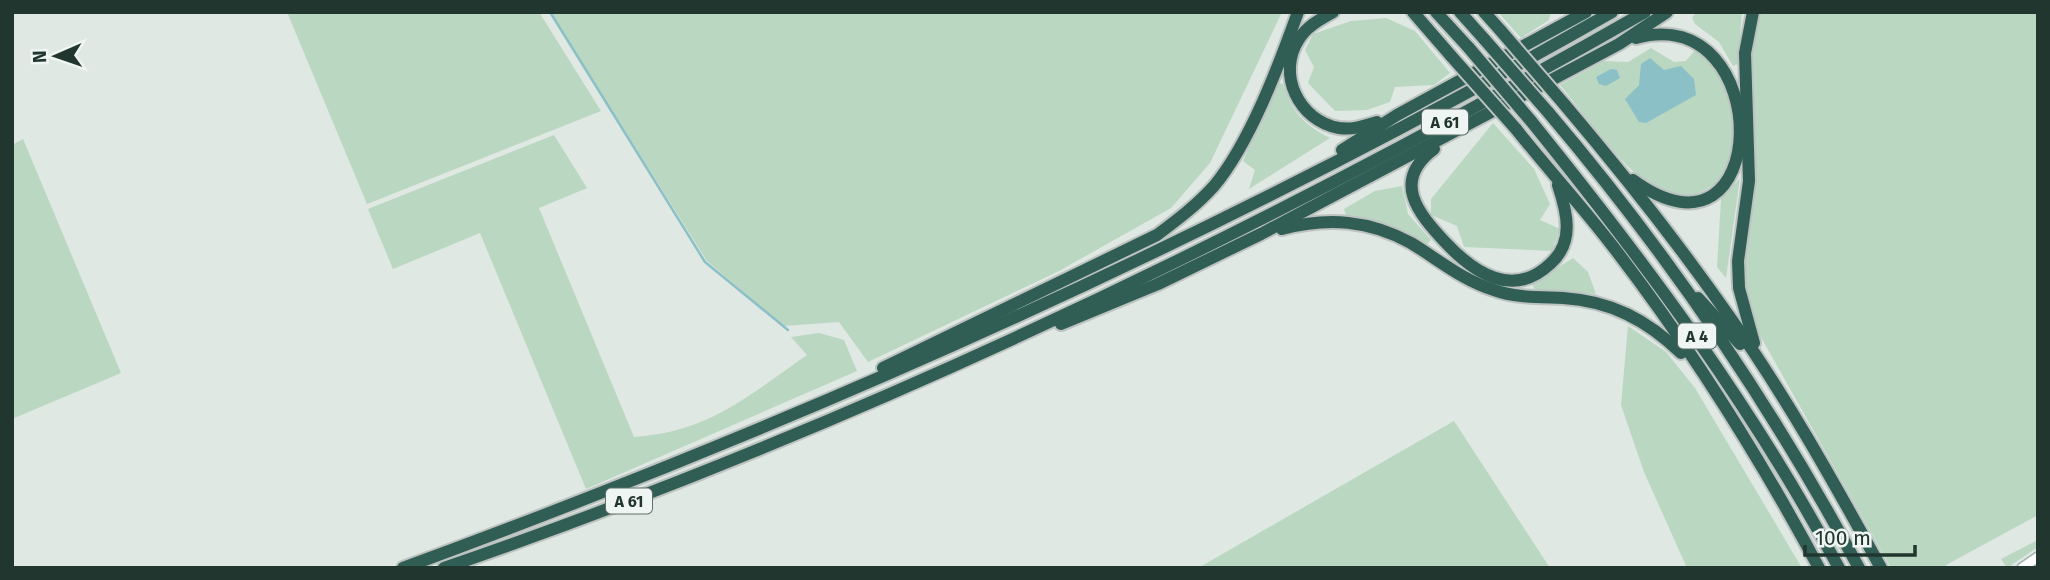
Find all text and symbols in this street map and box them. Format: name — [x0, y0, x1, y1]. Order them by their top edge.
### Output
north arrow — [21, 21, 91, 91]
text: N — [28, 50, 51, 63]
road number: A 61 — [1422, 110, 1468, 134]
road number: A 4 — [1678, 324, 1716, 348]
road number: A 61 — [606, 488, 652, 514]
scale bar — [1805, 514, 1915, 558]
text: 100 m — [1815, 525, 1871, 551]

